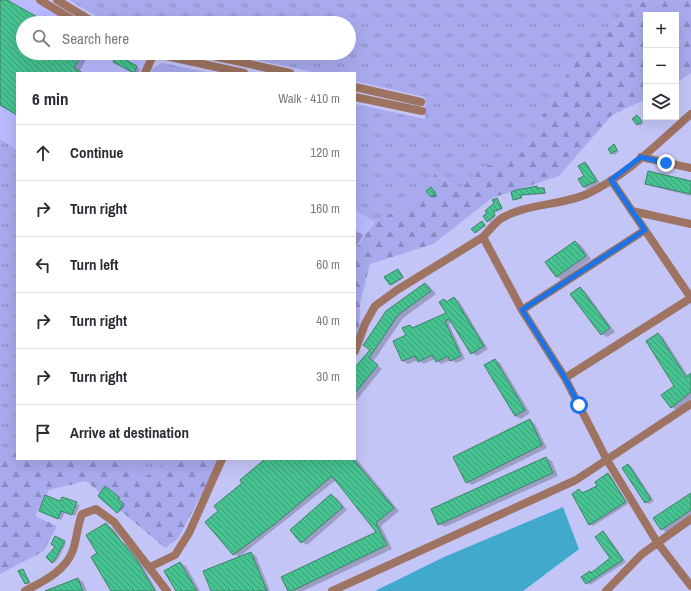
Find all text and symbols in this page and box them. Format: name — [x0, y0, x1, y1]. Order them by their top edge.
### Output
map controls — [643, 12, 679, 120]
button: + — [643, 12, 679, 48]
search box — [16, 16, 356, 60]
icon: search — [30, 27, 52, 49]
text: Search here — [62, 28, 129, 49]
button: − — [643, 48, 679, 84]
button: layers — [643, 84, 679, 120]
text: 6 min — [32, 87, 68, 110]
text: Walk · 410 m — [278, 90, 340, 107]
icon: ahead — [32, 142, 54, 164]
text: Continue — [70, 142, 123, 163]
text: 120 m — [310, 144, 340, 161]
route end — [657, 154, 675, 172]
icon: right — [32, 198, 54, 220]
text: Turn right — [70, 198, 127, 219]
text: 160 m — [310, 200, 340, 217]
icon: left — [32, 254, 54, 276]
text: Turn left — [70, 254, 118, 275]
text: 60 m — [316, 256, 340, 273]
icon: right — [32, 310, 54, 332]
text: Turn right — [70, 310, 127, 331]
text: 40 m — [316, 312, 340, 329]
icon: right — [32, 366, 54, 388]
text: Turn right — [70, 366, 127, 387]
text: 30 m — [316, 368, 340, 385]
route start — [570, 396, 588, 414]
icon: arrive — [32, 422, 54, 444]
text: Arrive at destination — [70, 422, 189, 443]

